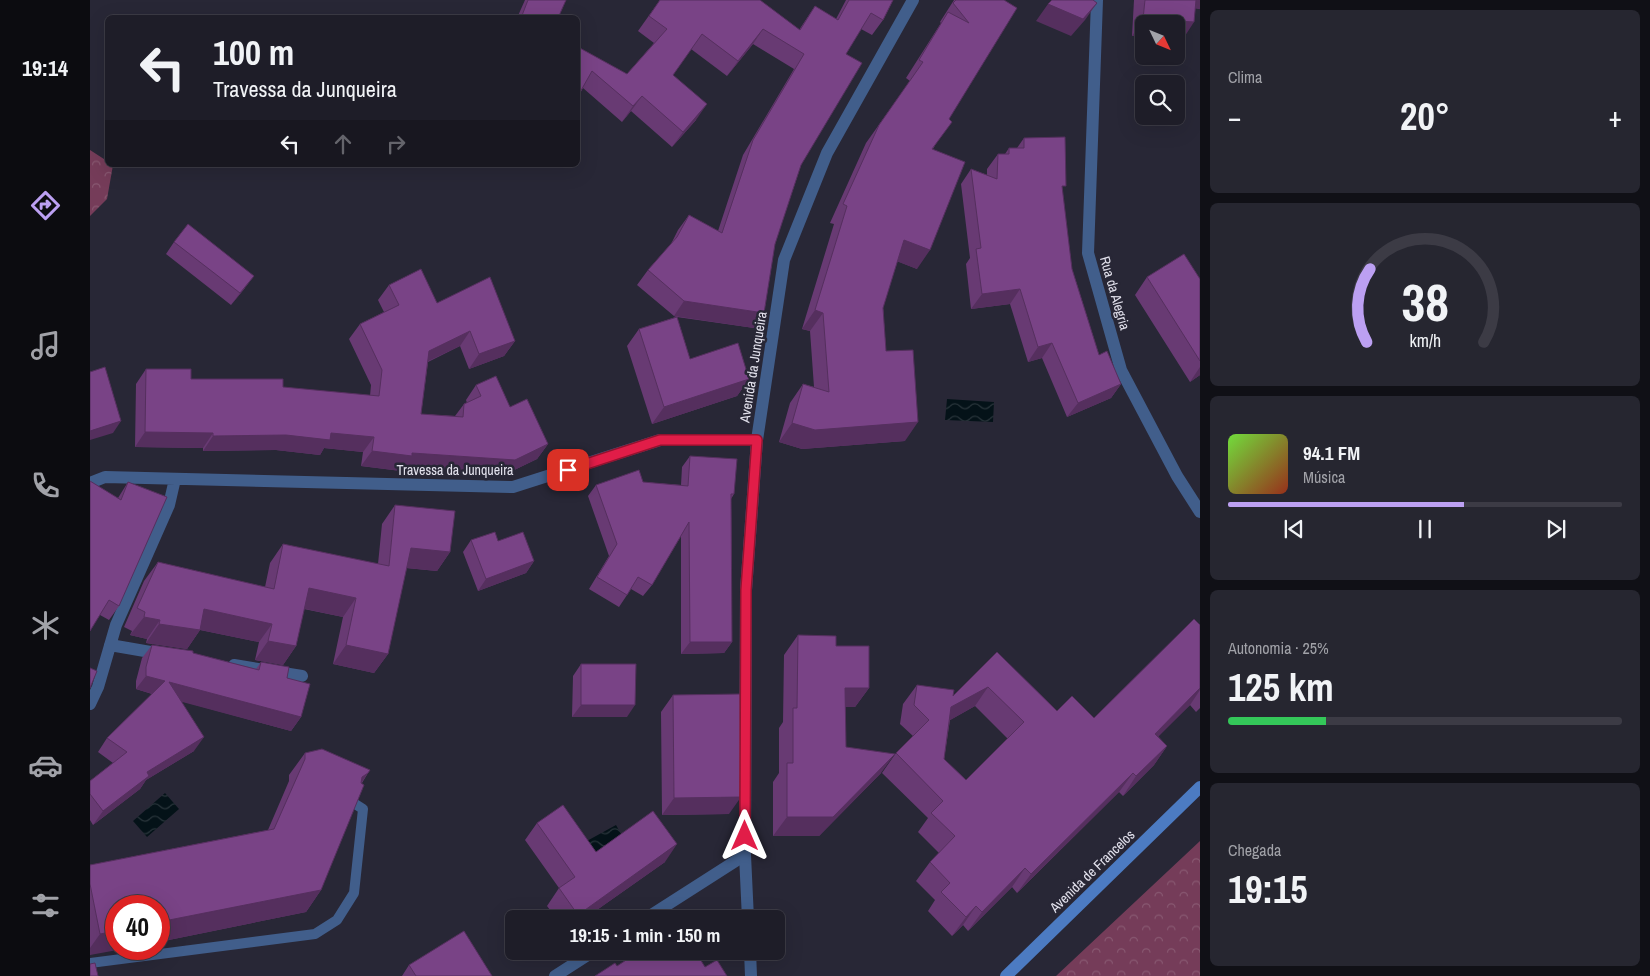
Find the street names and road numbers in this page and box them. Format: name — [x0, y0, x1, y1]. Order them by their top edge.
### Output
street label: Rua da Alegria — [1096, 254, 1134, 333]
street label: Avenida da Junqueira — [735, 310, 771, 425]
street label: Travessa da Junqueira — [397, 461, 514, 479]
street label: Avenida de Francelos — [1045, 826, 1139, 917]

